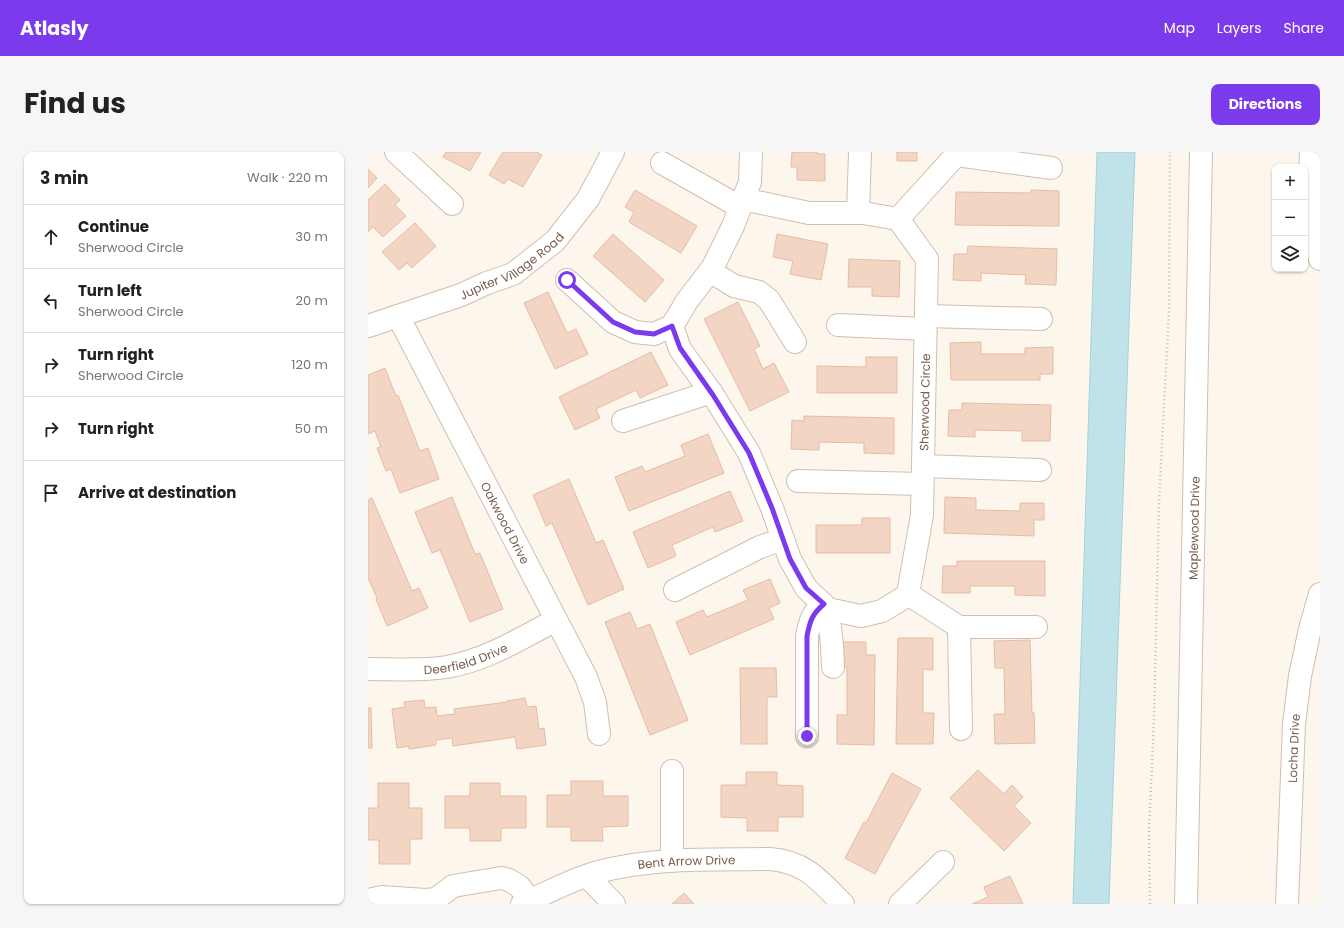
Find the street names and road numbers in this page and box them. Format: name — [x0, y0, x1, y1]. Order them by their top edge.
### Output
street label: Jupiter Village Road — [457, 228, 567, 303]
street label: Sherwood Circle — [915, 353, 934, 451]
street label: Maplewood Drive — [1184, 476, 1203, 580]
street label: Oakwood Drive — [477, 479, 534, 567]
street label: Deerfield Drive — [423, 638, 510, 678]
street label: Locha Drive — [1283, 713, 1304, 783]
street label: Bent Arrow Drive — [637, 851, 736, 873]

